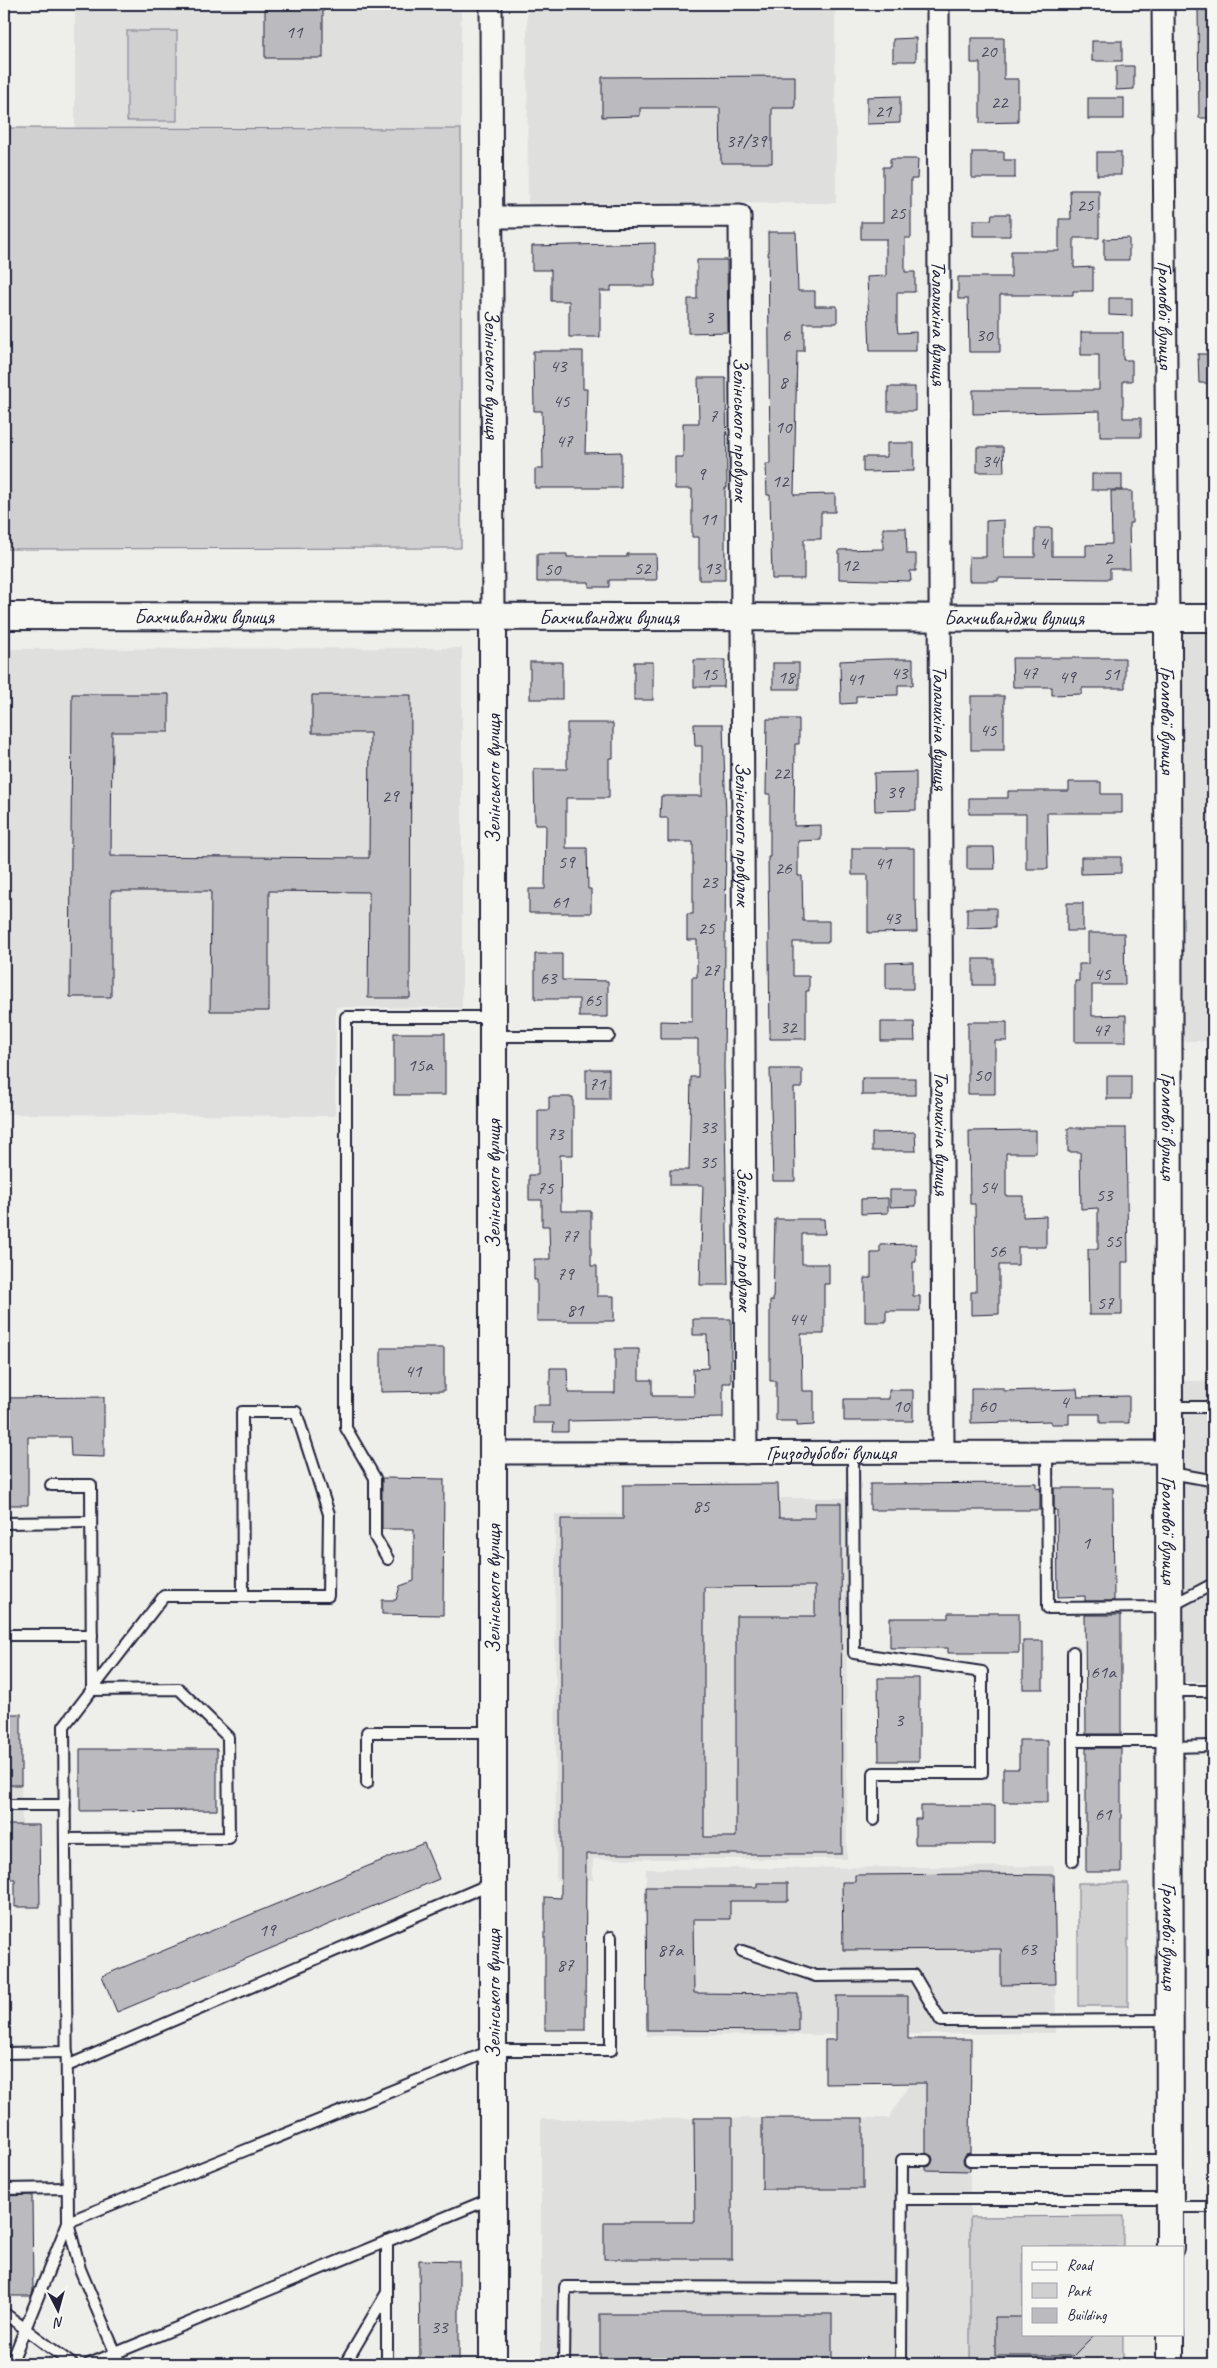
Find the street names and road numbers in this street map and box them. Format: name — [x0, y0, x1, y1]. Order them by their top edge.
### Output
street label: Талалихіна вулиця — [926, 260, 952, 387]
street label: Громової вулиця — [1152, 261, 1179, 371]
street label: Зелінського вулиця — [479, 310, 505, 440]
street label: Зелінського провулок — [728, 357, 754, 503]
street label: Бахчиванджи вулиця — [134, 603, 275, 629]
street label: Бахчиванджи вулиця — [539, 604, 680, 630]
street label: Бахчиванджи вулиця — [944, 605, 1085, 631]
street label: Талалихіна вулиця — [927, 665, 954, 792]
street label: Громової вулиця — [1155, 666, 1181, 776]
street label: Зелінського вулиця — [480, 713, 506, 843]
street label: Зелінського провулок — [730, 762, 756, 908]
street label: Талалихіна вулиця — [929, 1070, 955, 1197]
street label: Громової вулиця — [1156, 1072, 1182, 1182]
street label: Зелінського вулиця — [480, 1118, 506, 1248]
street label: Зелінського провулок — [732, 1167, 758, 1313]
street label: Гризодубової вулиця — [766, 1439, 898, 1466]
street label: Громової вулиця — [1156, 1476, 1182, 1586]
street label: Зелінського вулиця — [480, 1523, 506, 1653]
street label: Громової вулиця — [1157, 1882, 1183, 1992]
street label: Зелінського вулиця — [480, 1928, 506, 2058]

